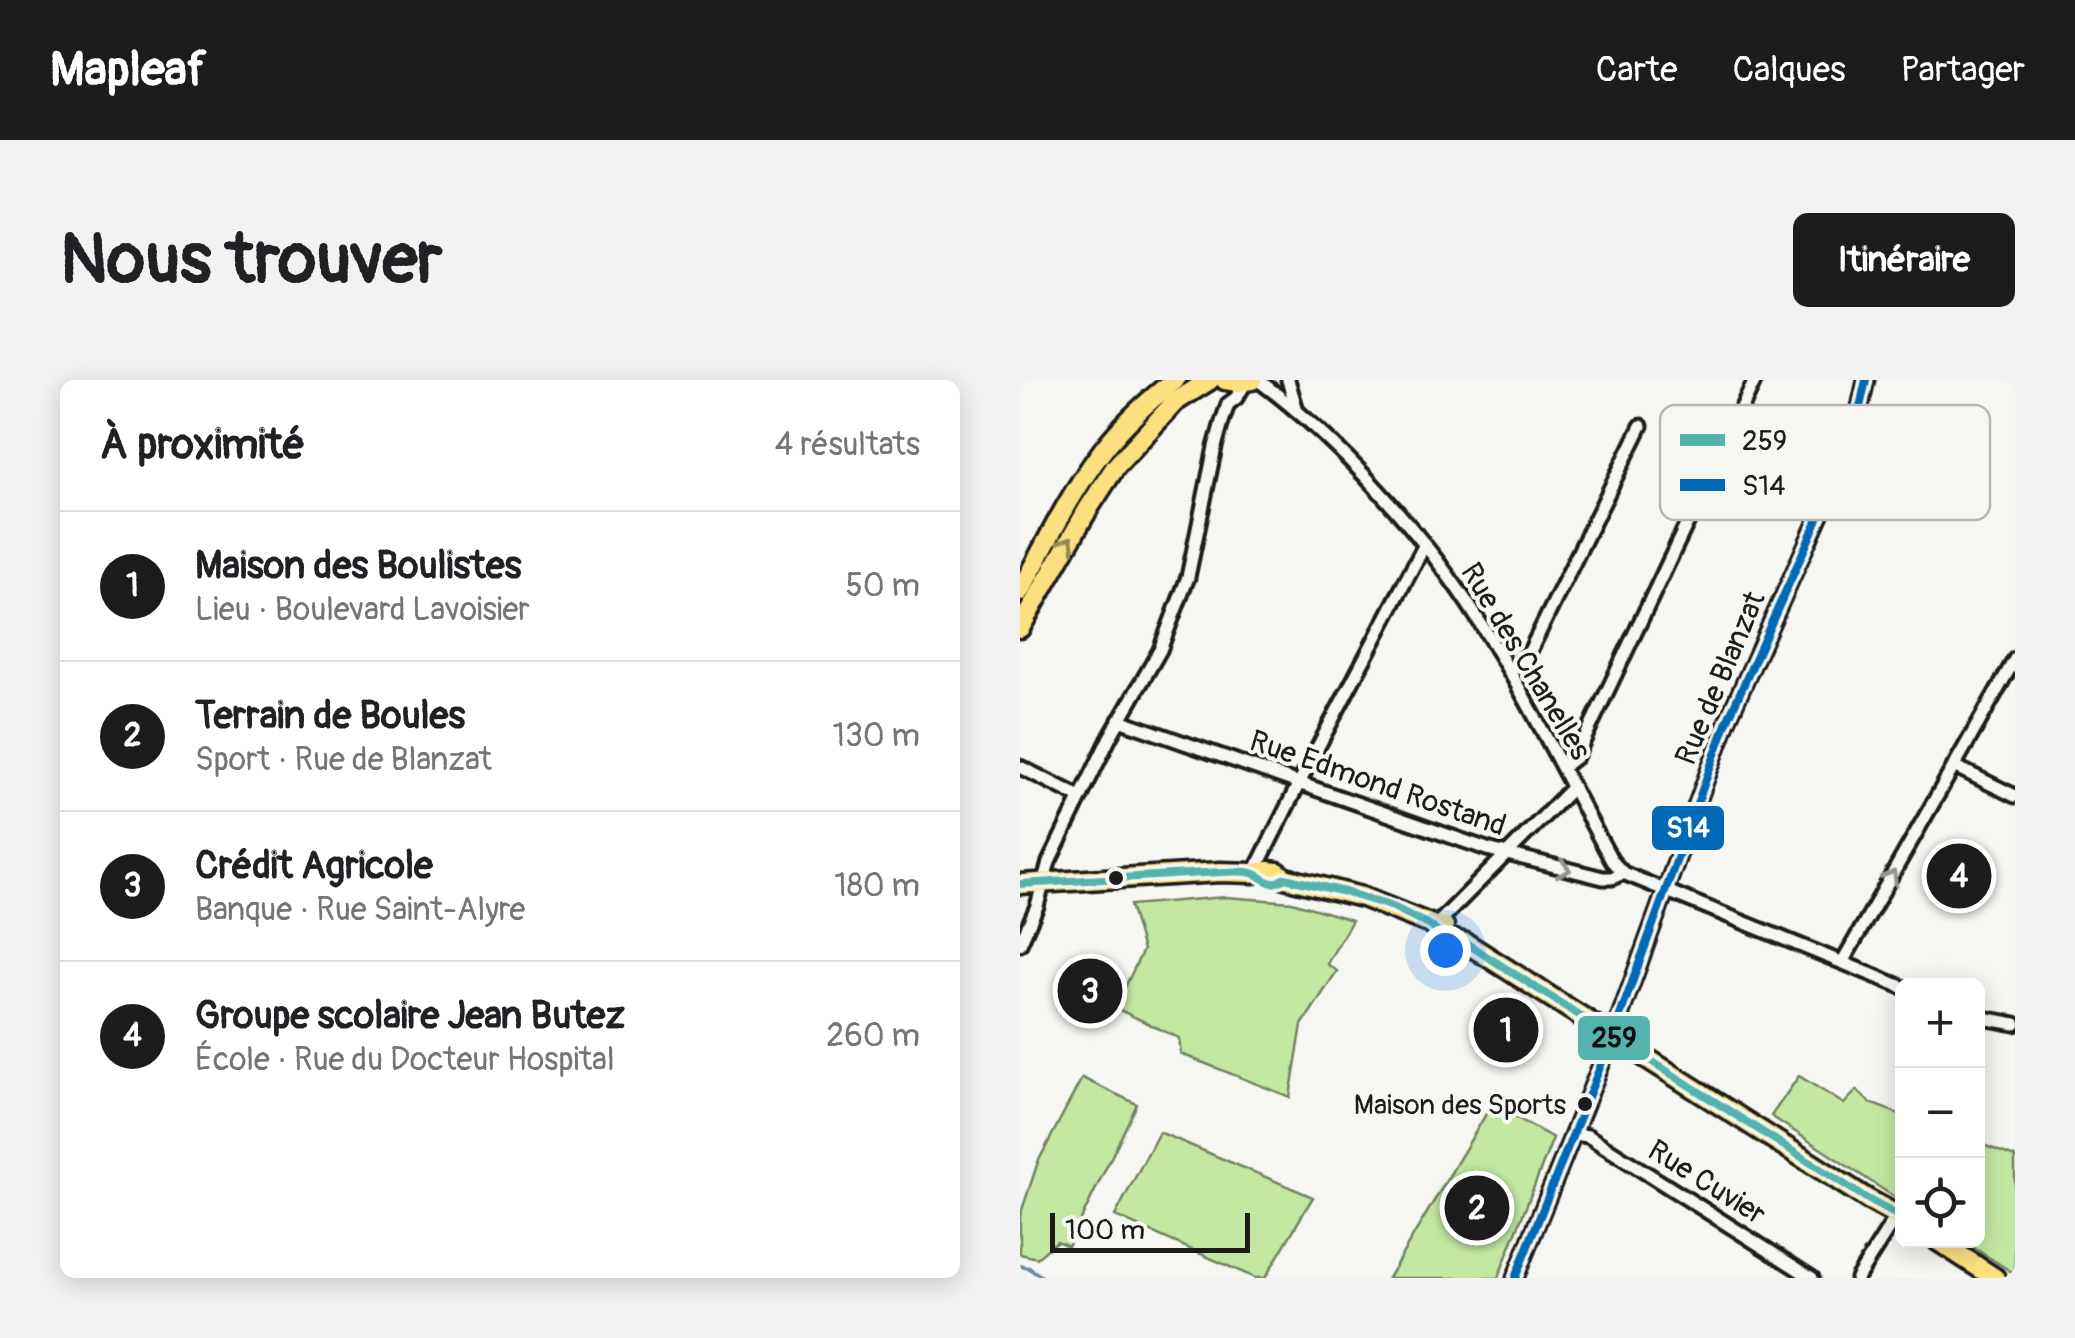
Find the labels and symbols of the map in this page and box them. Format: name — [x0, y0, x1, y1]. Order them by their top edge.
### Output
legend — [1660, 405, 1990, 520]
text: 259 — [1742, 424, 1787, 459]
text: S14 — [1742, 469, 1786, 504]
one-way arrow — [1055, 536, 1075, 554]
street label: Rue des Chanelles — [1452, 556, 1599, 767]
street label: Rue de Blanzat — [1667, 585, 1774, 771]
street label: Rue Edmond Rostand — [1245, 722, 1511, 845]
line badge: S14 — [1650, 804, 1726, 852]
text: S14 — [1666, 811, 1711, 846]
pin: 4 — [1926, 838, 1992, 914]
one-way arrow — [1555, 857, 1572, 878]
unlabelled marker — [1106, 868, 1126, 888]
one-way arrow — [1879, 870, 1899, 888]
your location — [1420, 925, 1471, 976]
pin: 3 — [1058, 954, 1122, 1028]
pin: 1 — [1474, 992, 1538, 1068]
line badge: 259 — [1576, 1014, 1652, 1062]
text: 259 — [1591, 1021, 1637, 1056]
place label: Maison des Sports — [1354, 1088, 1566, 1123]
marker: Maison des Sports — [1575, 1094, 1595, 1114]
street label: Rue Cuvier — [1641, 1132, 1773, 1233]
pin: 2 — [1444, 1170, 1510, 1246]
scale bar — [1050, 1208, 1250, 1253]

